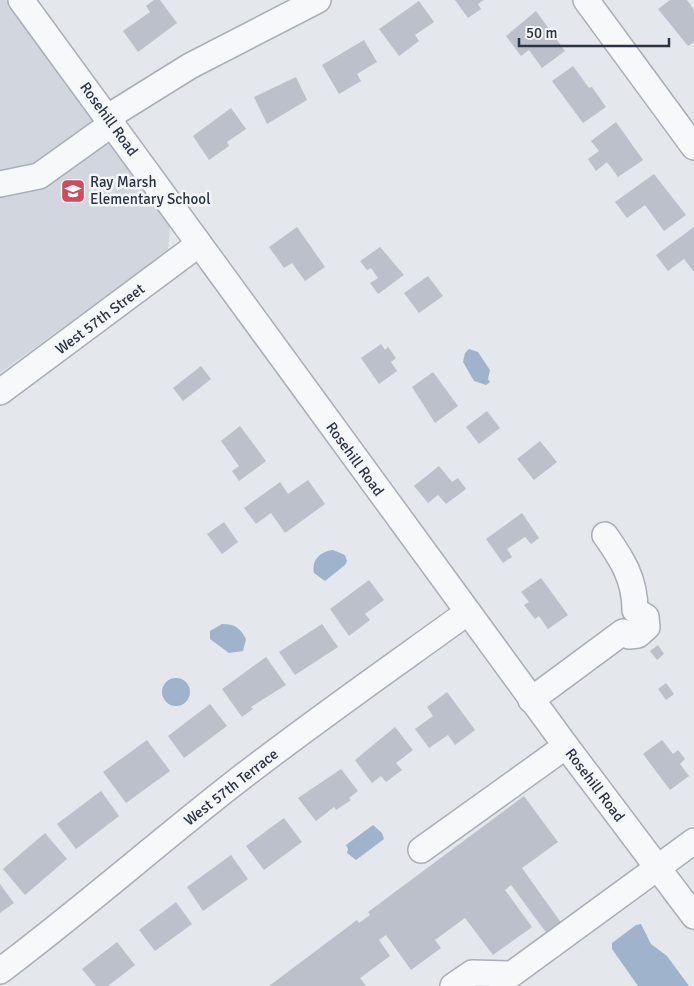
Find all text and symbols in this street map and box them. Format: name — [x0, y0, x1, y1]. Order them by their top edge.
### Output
scale bar — [519, 15, 669, 47]
text: 50 m — [526, 24, 557, 42]
street label: Rosehill Road — [76, 79, 142, 160]
place label: Ray Marsh Elementary School — [90, 173, 211, 208]
school or university icon: Ray Marsh Elementary School — [60, 178, 86, 204]
street label: West 57th Street — [52, 280, 148, 358]
street label: Rosehill Road — [322, 419, 388, 500]
street label: West 57th Terrace — [180, 745, 282, 829]
street label: Rosehill Road — [562, 745, 628, 825]

